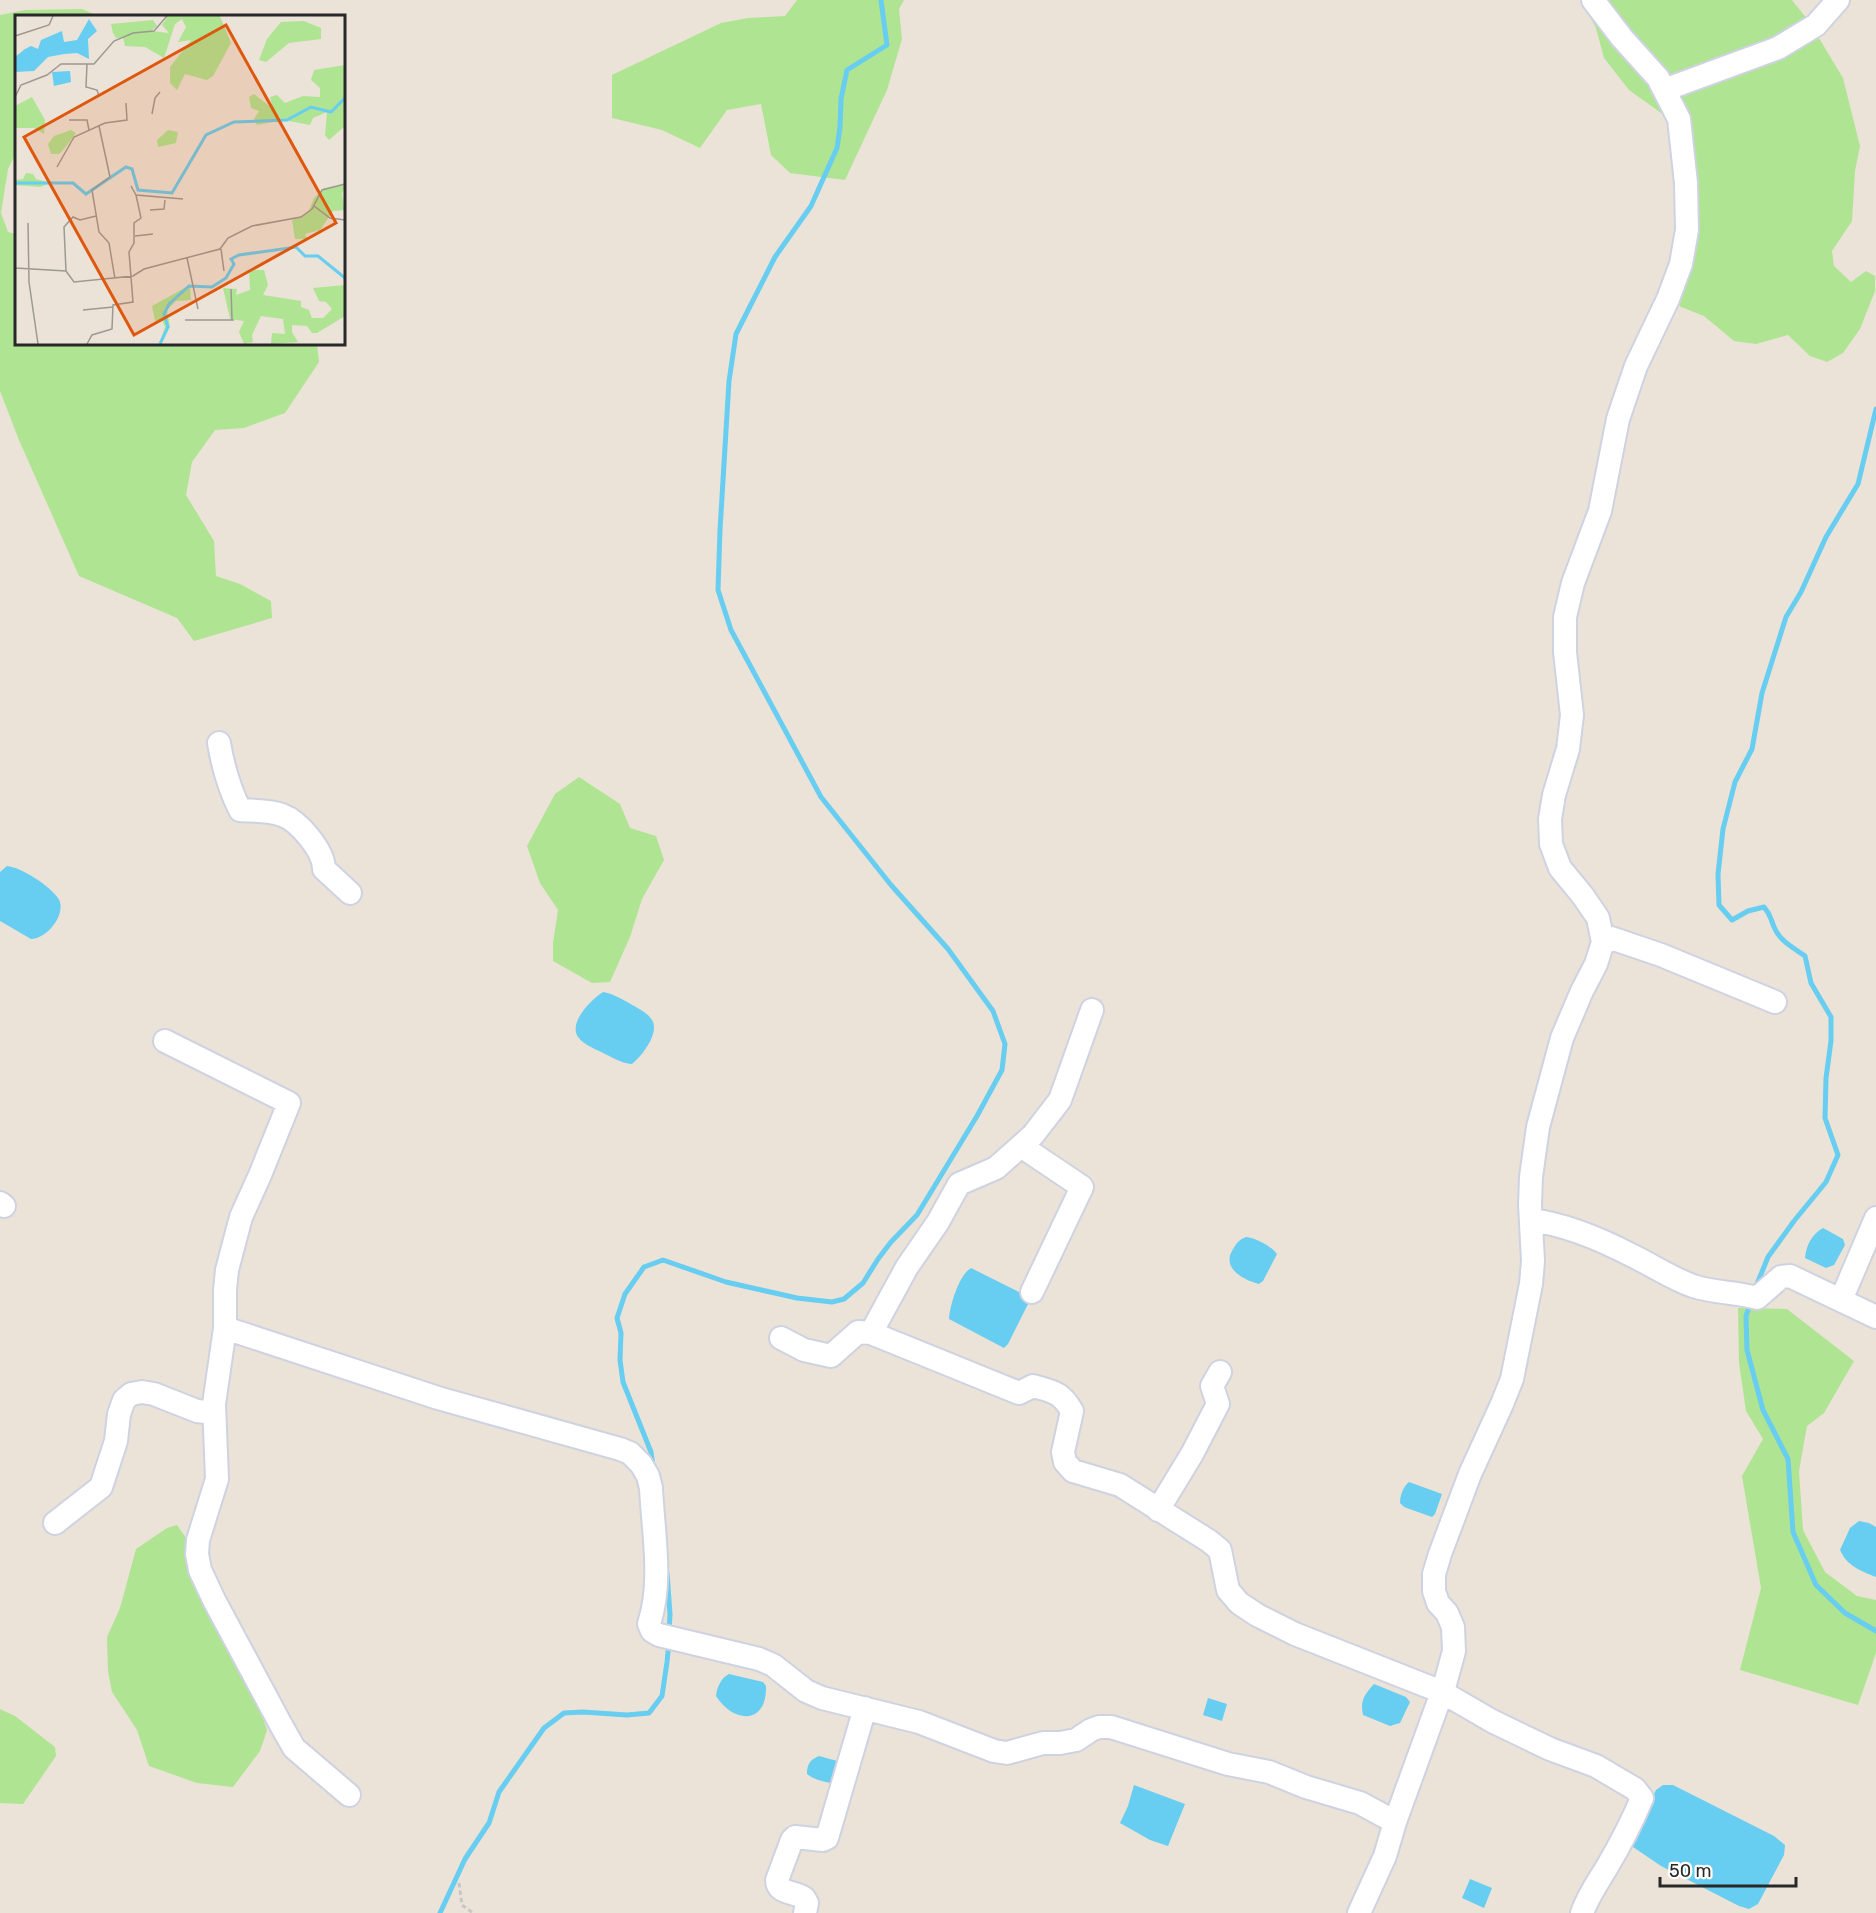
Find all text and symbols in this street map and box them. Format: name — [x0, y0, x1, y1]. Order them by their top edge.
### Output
inset map — [15, 15, 345, 345]
scale bar — [1660, 1850, 1796, 1888]
text: 50 m — [1669, 1860, 1712, 1882]

